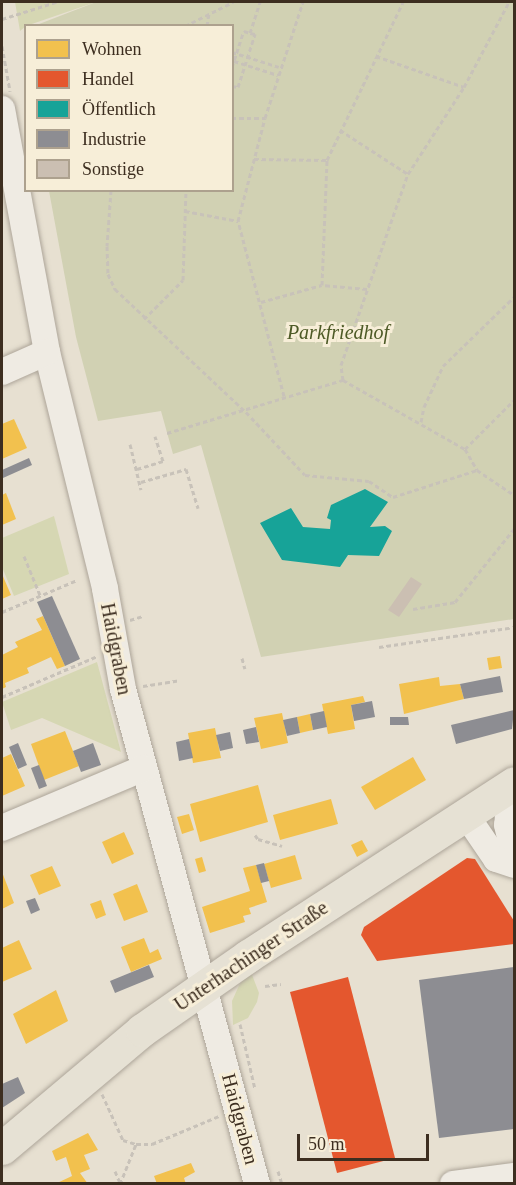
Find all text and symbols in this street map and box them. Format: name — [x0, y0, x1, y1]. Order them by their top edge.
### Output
legend — [24, 24, 234, 192]
text: Wohnen — [82, 39, 142, 59]
text: Handel — [82, 69, 134, 89]
text: Öffentlich — [82, 99, 156, 119]
text: Industrie — [82, 129, 146, 149]
text: Sonstige — [82, 159, 144, 179]
park label: Parkfriedhof — [287, 320, 389, 344]
street label: Haidgraben — [95, 601, 137, 697]
street label: Unterhachinger Straße — [169, 896, 333, 1016]
street label: Haidgraben — [216, 1071, 264, 1167]
scale bar — [300, 1122, 432, 1160]
text: 50 m — [308, 1134, 345, 1154]

